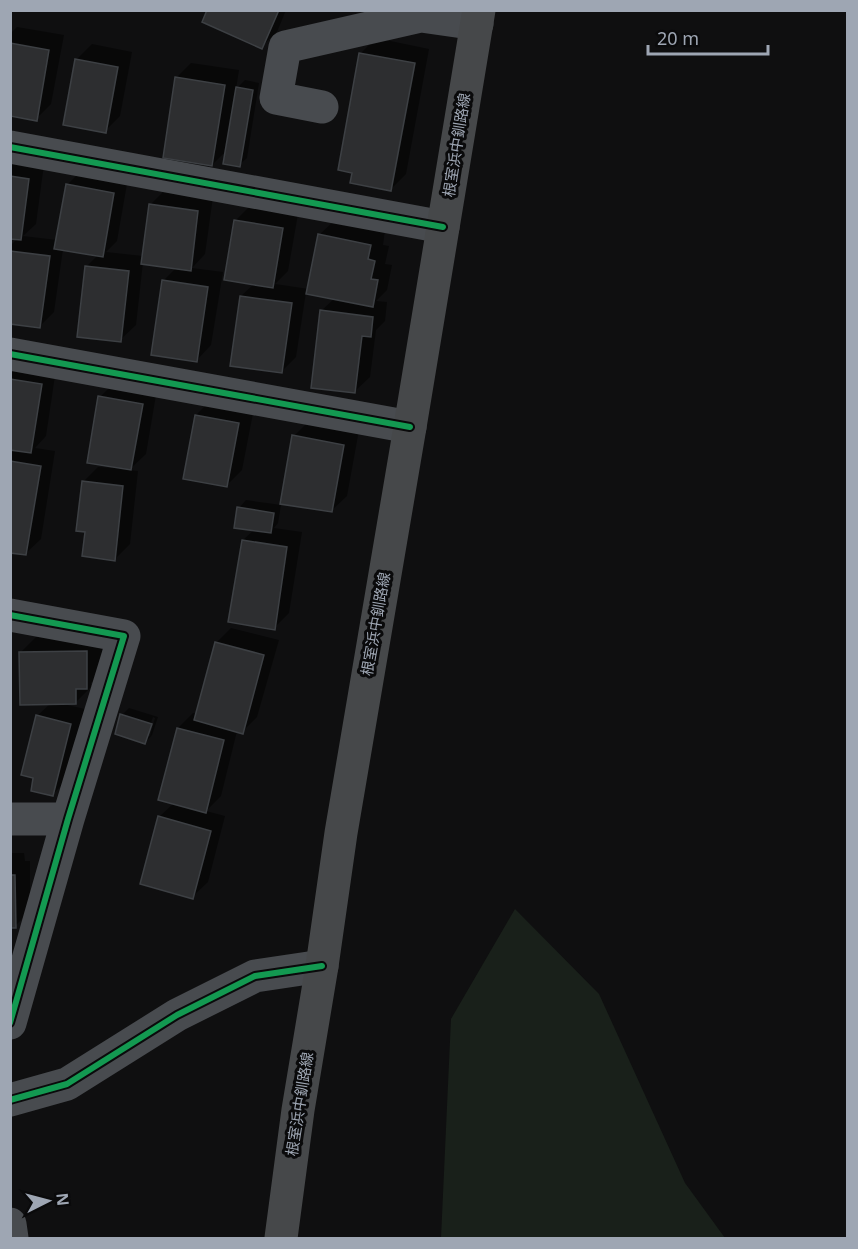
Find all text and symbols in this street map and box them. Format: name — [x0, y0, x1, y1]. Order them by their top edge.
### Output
scale bar — [648, 18, 768, 56]
text: 20 m — [657, 26, 699, 50]
street label: 根室浜中釧路線 — [438, 91, 474, 198]
street label: 根室浜中釧路線 — [356, 570, 394, 677]
street label: 根室浜中釧路線 — [281, 1050, 317, 1157]
north arrow — [18, 1171, 78, 1231]
text: N — [51, 1192, 75, 1207]

